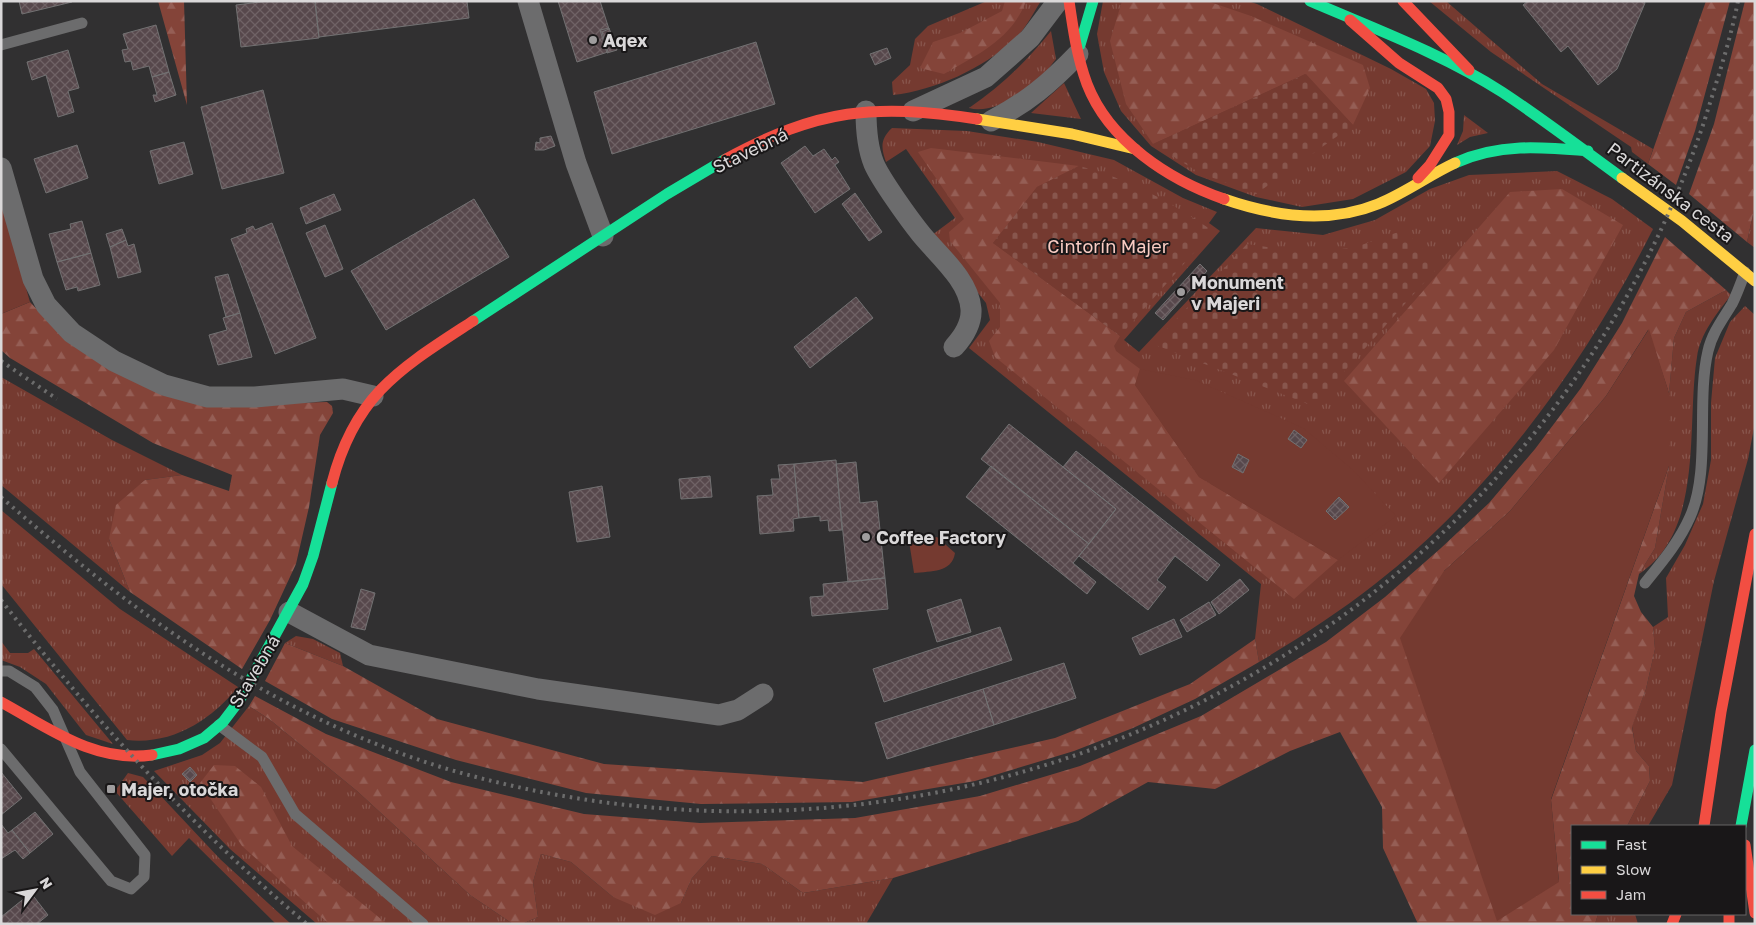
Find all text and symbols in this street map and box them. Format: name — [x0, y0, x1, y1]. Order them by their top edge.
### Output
place label: Aqex — [603, 29, 648, 51]
marker: Aqex — [587, 34, 599, 46]
street label: Stavebná — [709, 122, 791, 178]
street label: Partizánska cesta — [1603, 137, 1739, 247]
park label: Cintorín Majer — [1047, 235, 1169, 257]
place label: Monument v Majeri — [1191, 271, 1284, 314]
marker: Monument v Majeri — [1175, 286, 1187, 298]
place label: Coffee Factory — [876, 526, 1006, 548]
marker: Coffee Factory — [860, 531, 872, 543]
street label: Stavebná — [224, 631, 284, 711]
place label: Majer, otočka — [121, 778, 238, 800]
marker: Majer, otočka — [105, 783, 117, 795]
legend — [1571, 825, 1746, 915]
text: Fast — [1616, 835, 1647, 853]
text: Slow — [1616, 860, 1651, 878]
north arrow — [10, 865, 60, 915]
text: N — [36, 874, 56, 892]
text: Jam — [1616, 885, 1646, 903]

